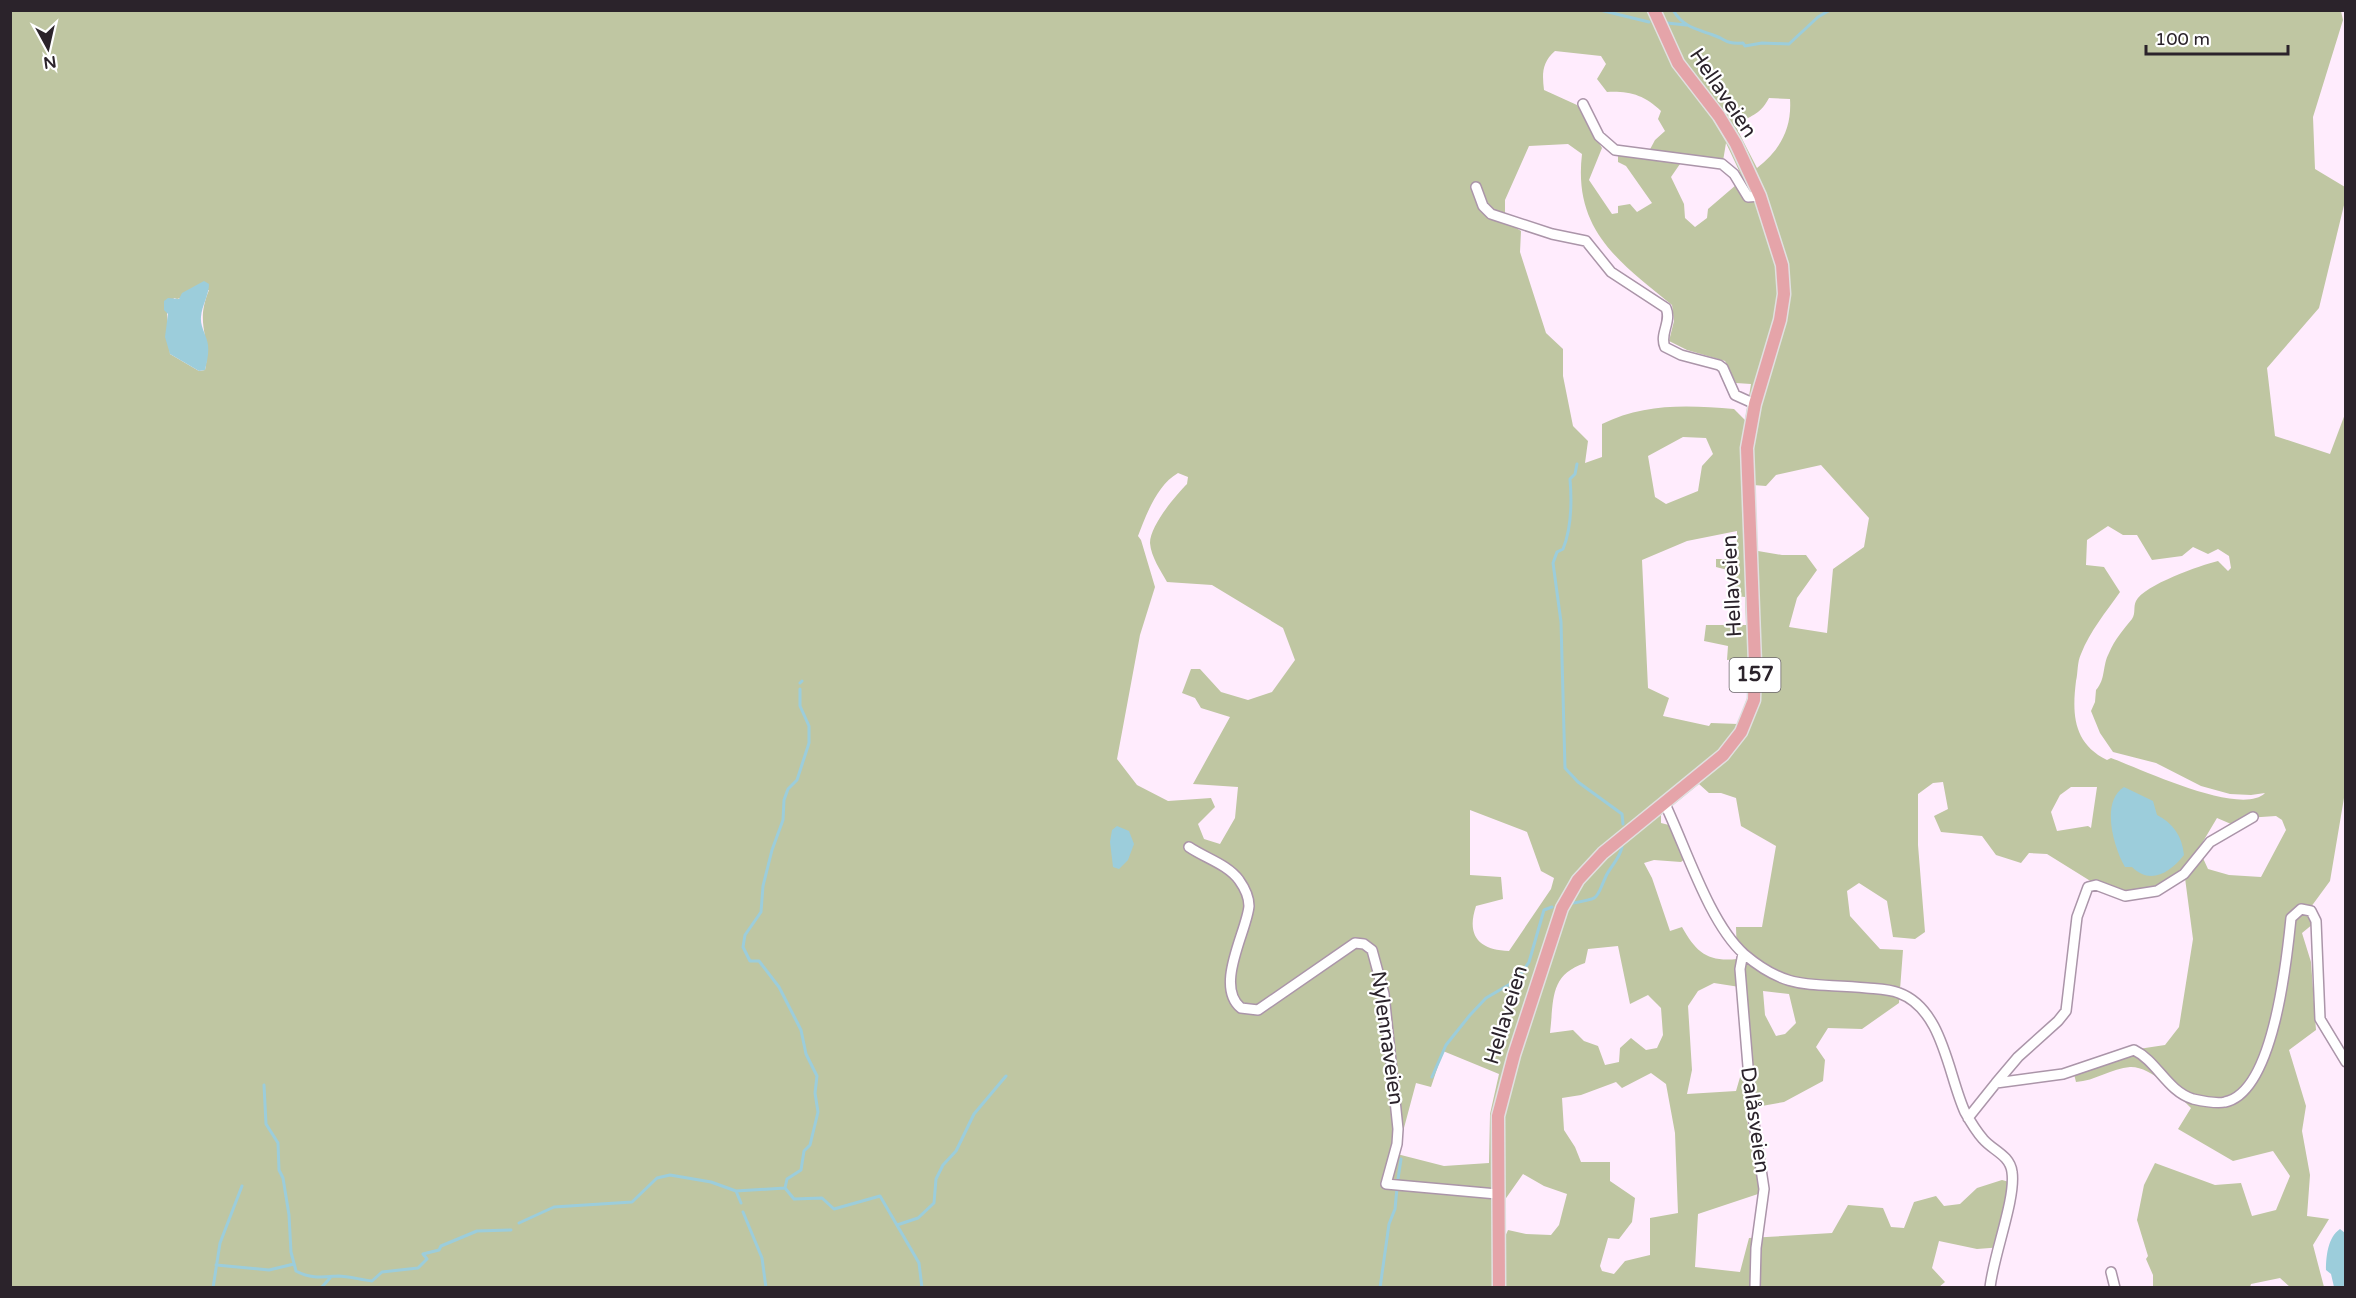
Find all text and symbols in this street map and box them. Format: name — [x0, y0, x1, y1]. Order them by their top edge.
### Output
north arrow — [18, 18, 78, 78]
scale bar — [2146, 18, 2288, 56]
text: 100 m — [2155, 28, 2210, 50]
street label: Hellaveien — [1684, 44, 1762, 142]
text: N — [42, 51, 58, 73]
street label: Hellaveien — [1717, 534, 1747, 638]
road number: 157 — [1730, 658, 1780, 692]
street label: Hellaveien — [1479, 962, 1533, 1068]
street label: Nylennaveien — [1365, 969, 1409, 1107]
street label: Dalåsveien — [1735, 1065, 1775, 1175]

